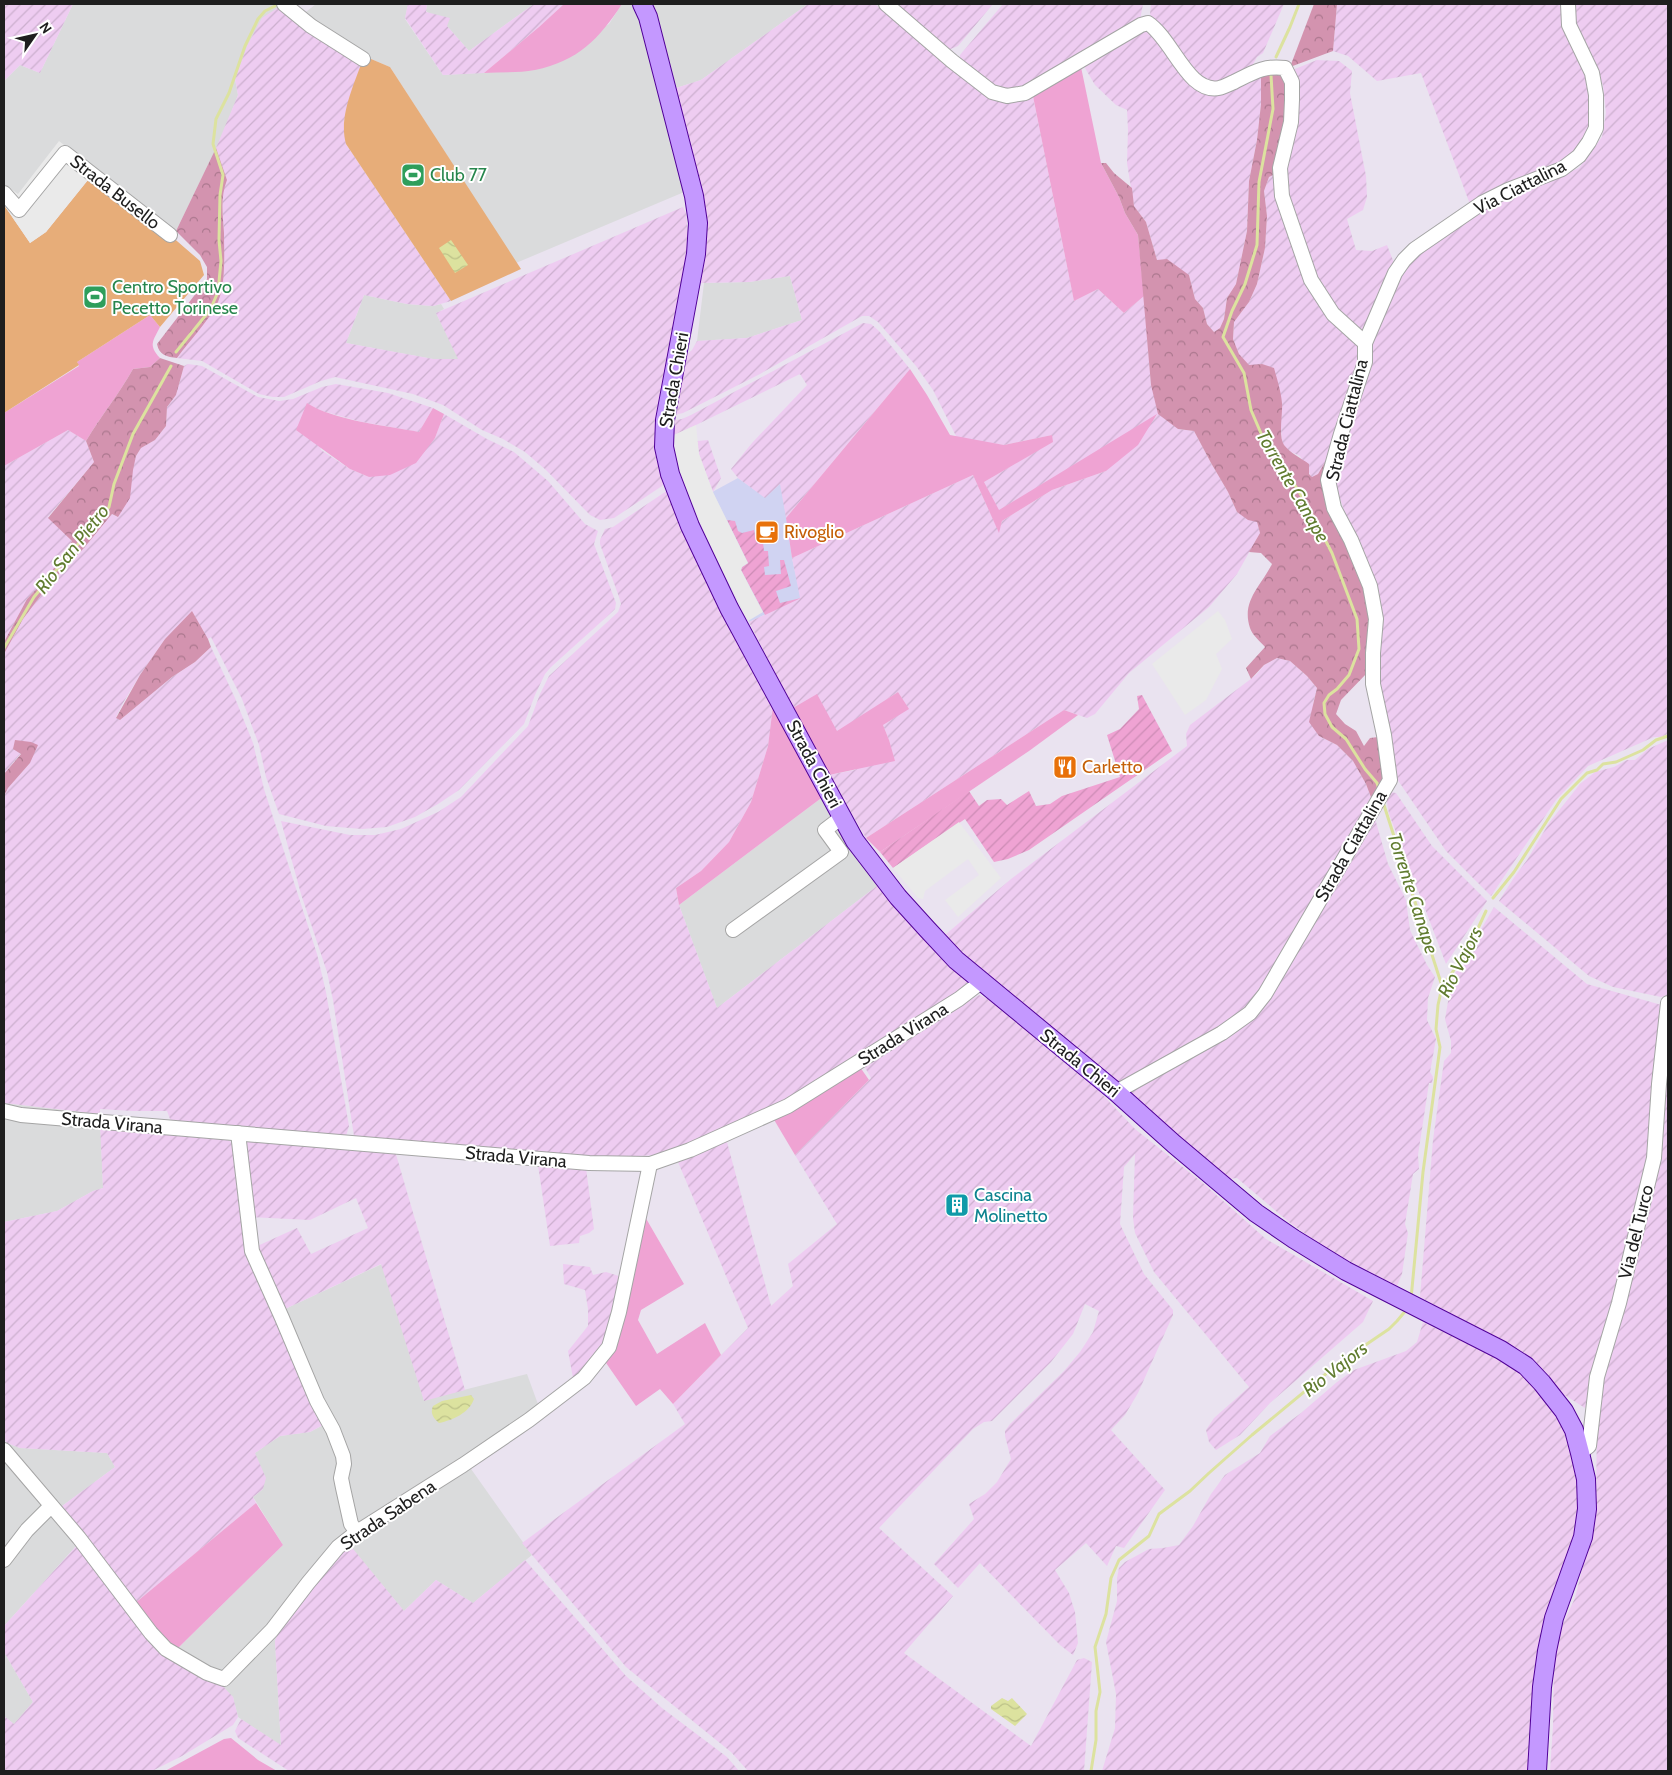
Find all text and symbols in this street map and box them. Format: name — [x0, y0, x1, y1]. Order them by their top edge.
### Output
north arrow — [10, 10, 60, 60]
text: N — [36, 19, 56, 37]
street label: Strada Busello — [66, 150, 164, 234]
street label: Via Ciattalina — [1471, 154, 1570, 219]
sports icon: Club 77 — [400, 162, 426, 188]
place label: Club 77 — [430, 164, 487, 186]
place label: Centro Sportivo Pecetto Torinese — [112, 276, 238, 319]
sports icon: Centro Sportivo Pecetto Torinese — [82, 284, 108, 310]
street label: Strada Chieri — [655, 331, 693, 429]
street label: Strada Ciattalina — [1321, 357, 1373, 483]
water label: Torrente Canape — [1252, 426, 1335, 547]
water label: Rio San Pietro — [30, 500, 114, 598]
cafe icon: Rivoglio — [754, 519, 780, 545]
place label: Rivoglio — [784, 521, 844, 543]
street label: Strada Chieri — [782, 716, 846, 812]
restaurant icon: Carletto — [1052, 754, 1078, 780]
place label: Carletto — [1082, 756, 1143, 778]
street label: Strada Ciattalina — [1310, 786, 1392, 905]
water label: Torrente Canape — [1383, 829, 1444, 957]
water label: Rio Vajors — [1432, 923, 1488, 1001]
street label: Strada Virana — [854, 998, 952, 1070]
street label: Strada Chieri — [1036, 1024, 1124, 1102]
street label: Strada Virana — [60, 1108, 164, 1138]
street label: Strada Virana — [464, 1142, 568, 1172]
street label: Via del Turco — [1614, 1182, 1658, 1282]
place label: Cascina Molinetto — [974, 1184, 1048, 1227]
building icon: Cascina Molinetto — [944, 1192, 970, 1218]
water label: Rio Vajors — [1298, 1336, 1372, 1402]
street label: Strada Sabena — [336, 1475, 440, 1555]

